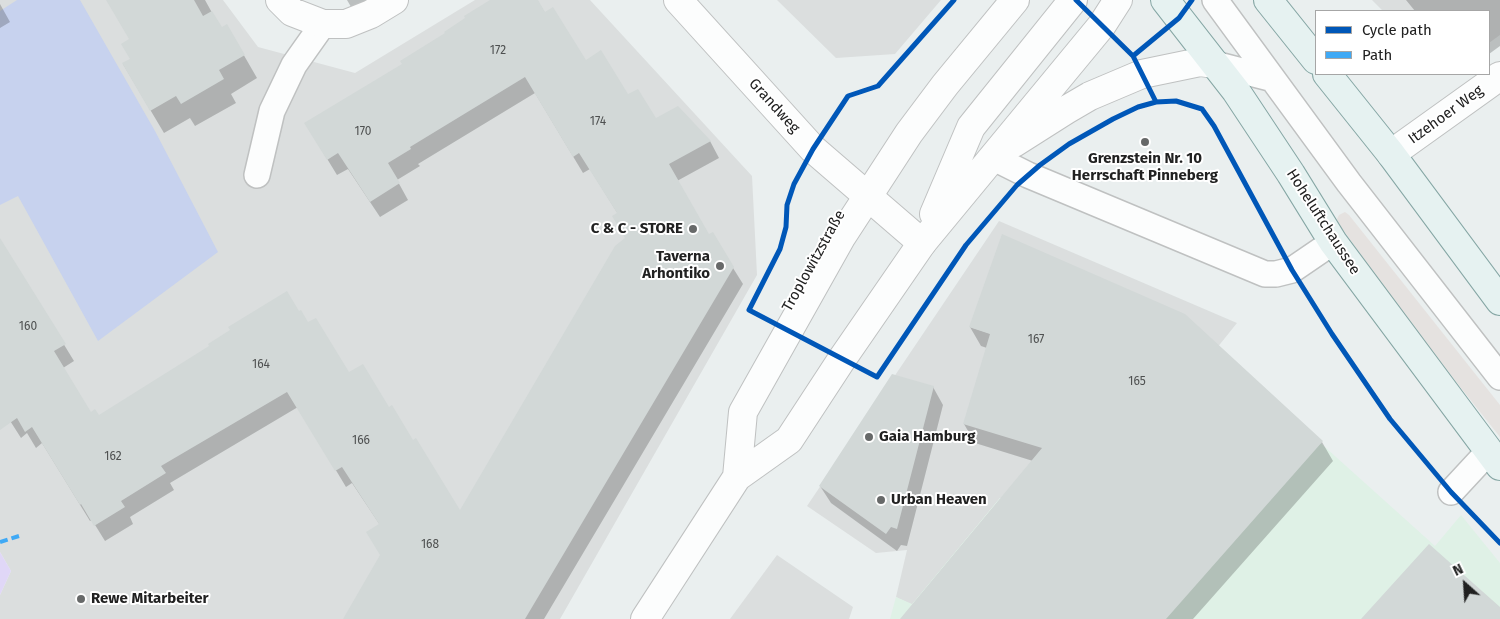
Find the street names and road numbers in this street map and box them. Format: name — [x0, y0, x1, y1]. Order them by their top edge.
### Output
street label: Grandweg — [745, 75, 803, 137]
street label: Itzehoer Weg — [1405, 82, 1487, 148]
street label: Hoheluftchaussee — [1282, 166, 1364, 278]
street label: Troplowitzstraße — [779, 207, 849, 315]

